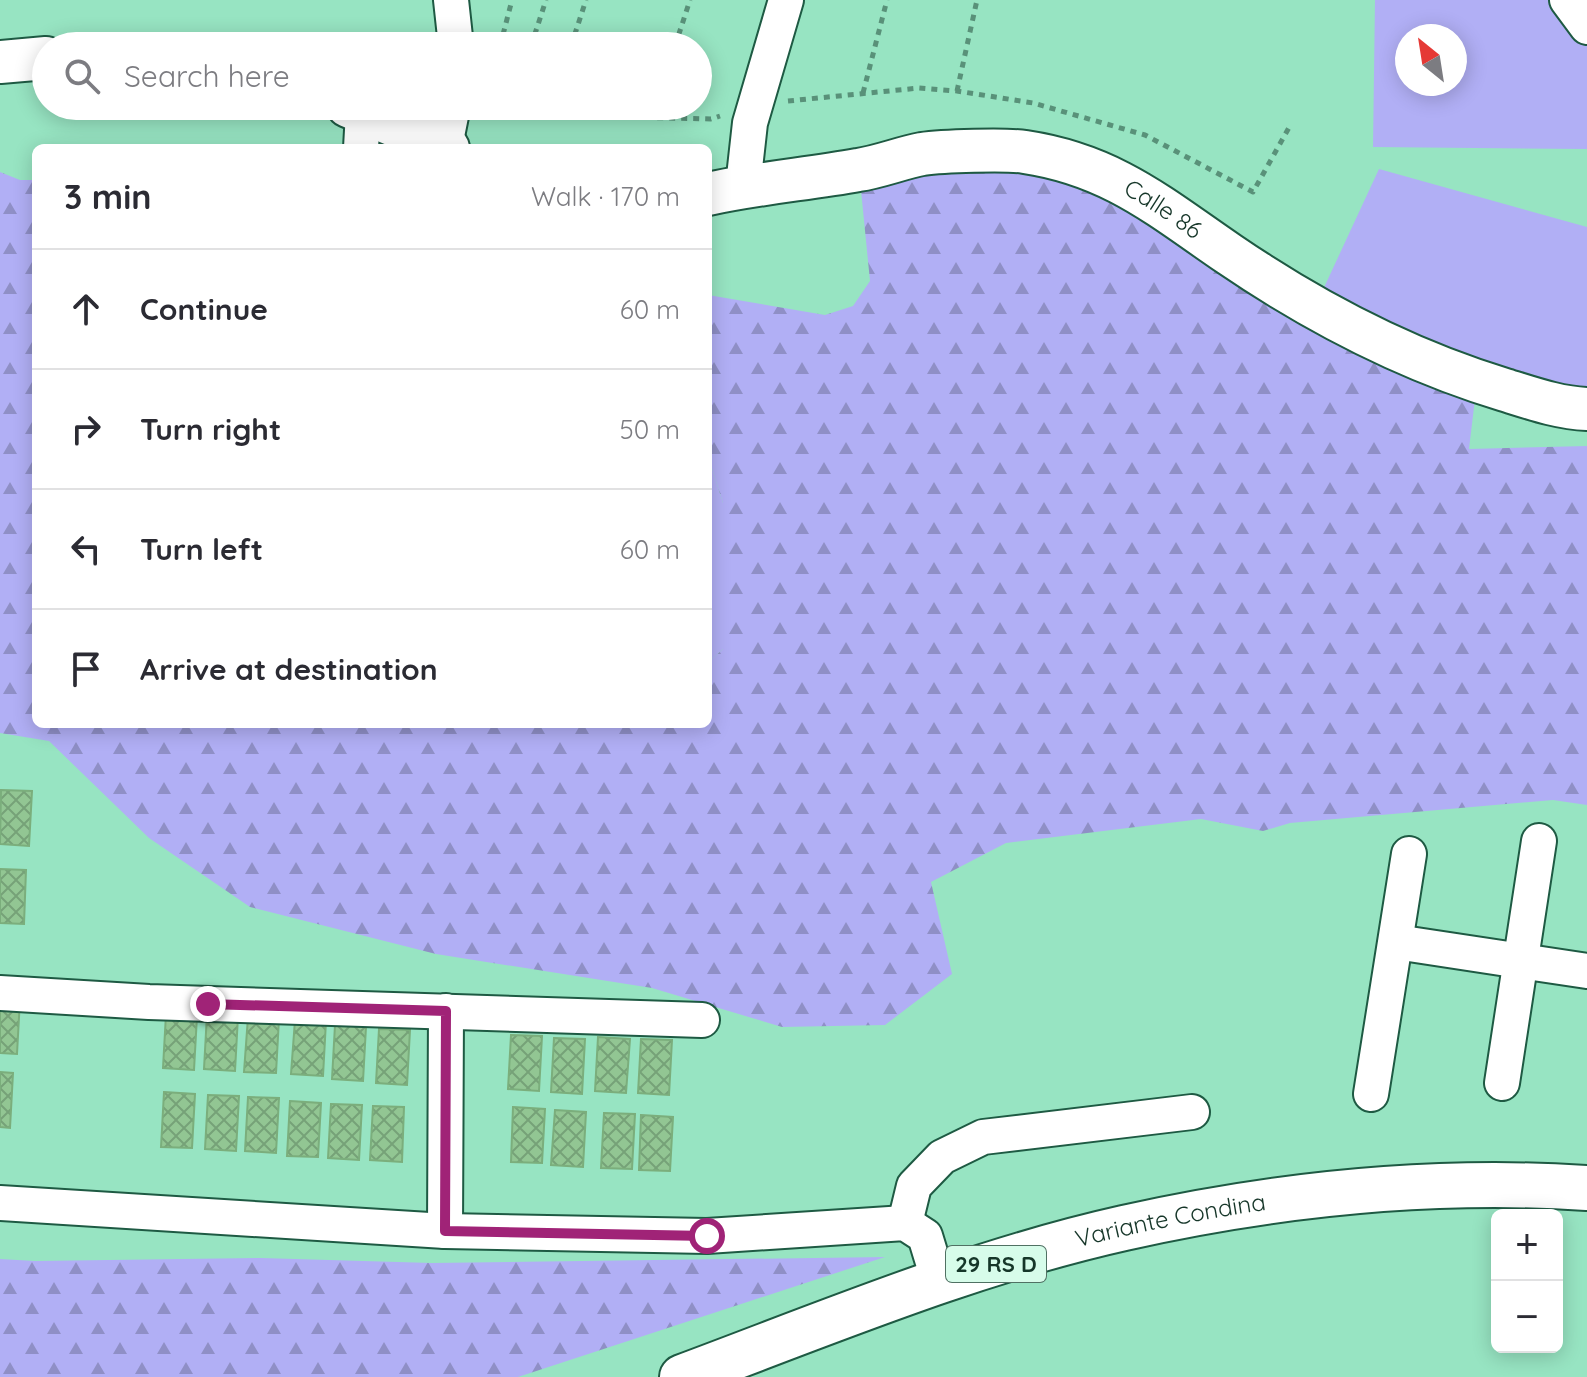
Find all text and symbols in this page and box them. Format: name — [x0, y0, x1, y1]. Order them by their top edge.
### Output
north arrow — [1395, 24, 1467, 96]
search box — [32, 32, 712, 120]
icon: search — [60, 54, 104, 98]
text: Search here — [124, 57, 290, 95]
street label: Calle 86 — [1119, 172, 1208, 245]
text: 3 min — [64, 175, 151, 218]
text: Walk · 170 m — [531, 180, 680, 213]
icon: ahead — [64, 287, 108, 331]
text: Continue — [140, 290, 268, 328]
text: 60 m — [620, 293, 680, 326]
icon: right — [64, 407, 108, 451]
text: Turn right — [140, 410, 281, 448]
text: 50 m — [620, 413, 680, 446]
icon: left — [64, 527, 108, 571]
text: Turn left — [140, 530, 263, 568]
text: 60 m — [620, 533, 680, 566]
icon: arrive — [64, 647, 108, 691]
text: Arrive at destination — [140, 650, 438, 688]
route end — [190, 986, 226, 1022]
street label: Variante Condina — [1072, 1186, 1267, 1253]
map controls — [1491, 1209, 1563, 1353]
button: + — [1491, 1209, 1563, 1281]
route start — [689, 1218, 725, 1254]
road number: 29 RS D — [946, 1246, 1046, 1282]
button: − — [1491, 1281, 1563, 1353]

